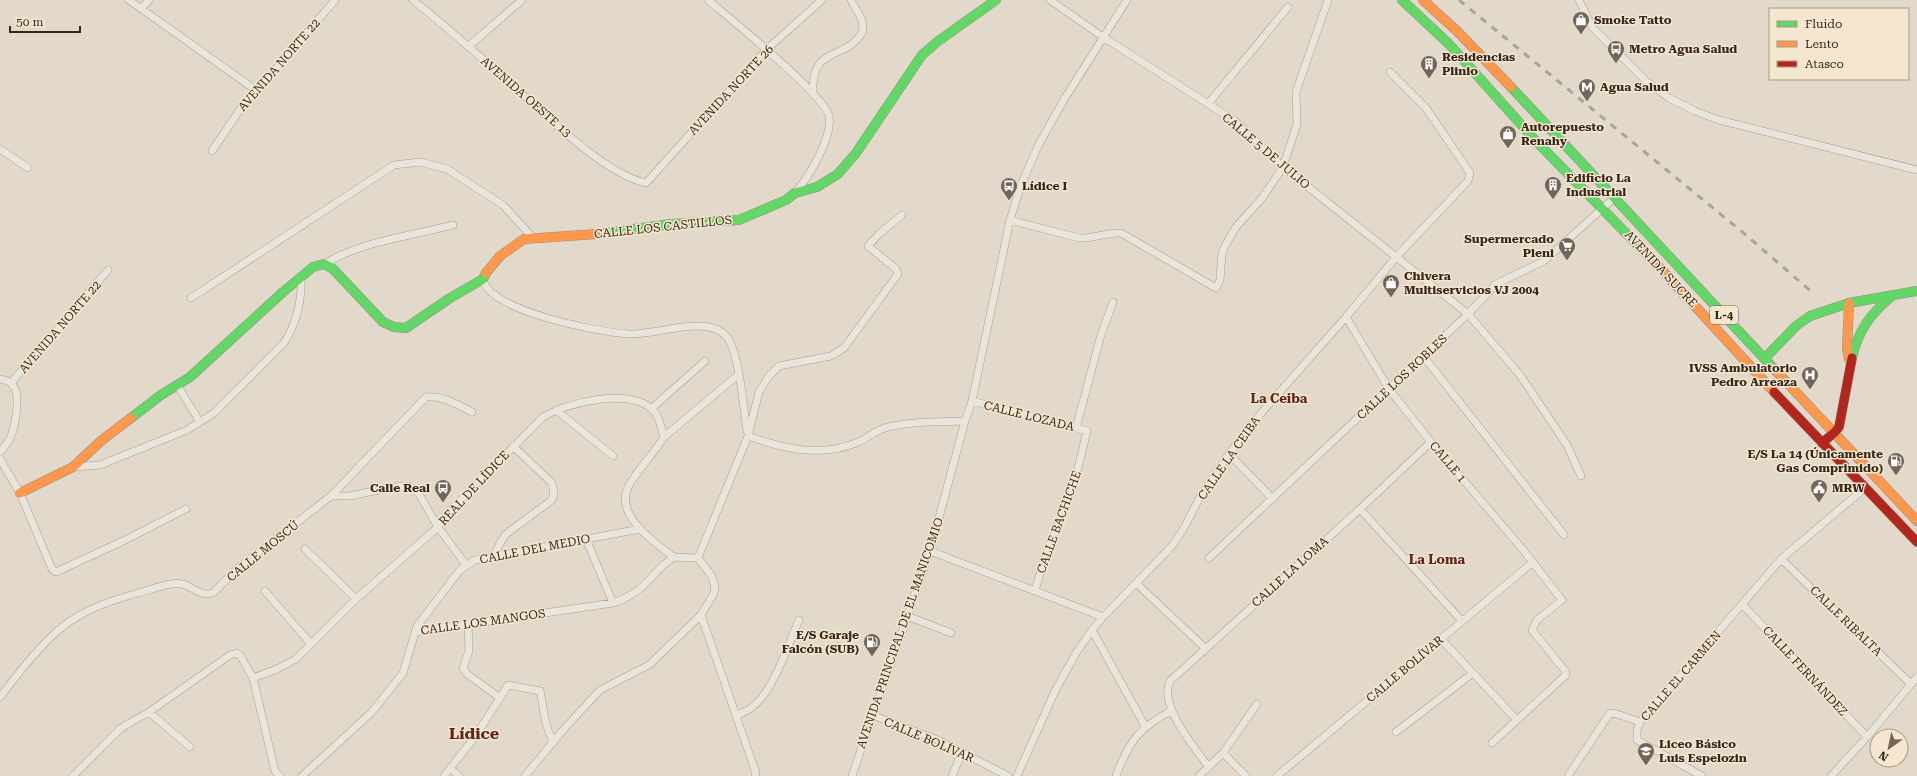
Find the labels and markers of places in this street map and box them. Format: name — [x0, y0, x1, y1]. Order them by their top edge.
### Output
shop icon: Smoke Tatto — [1571, 10, 1591, 35]
place label: Smoke Tatto — [1594, 13, 1672, 27]
bus stop icon: Metro Agua Salud — [1606, 39, 1626, 64]
place label: Metro Agua Salud — [1629, 42, 1737, 56]
place label: Residencias Plinio — [1442, 50, 1515, 78]
building icon: Residencias Plinio — [1419, 54, 1439, 79]
metro station icon: Agua Salud — [1577, 77, 1597, 102]
place label: Agua Salud — [1600, 80, 1669, 94]
place label: Autorepuesto Renahy — [1521, 120, 1604, 148]
shop icon: Autorepuesto Renahy — [1498, 124, 1518, 149]
place label: Edificio La Industrial — [1566, 171, 1631, 199]
building icon: Edificio La Industrial — [1543, 175, 1563, 200]
bus stop icon: Lídice I — [999, 176, 1019, 201]
place label: Lídice I — [1022, 179, 1068, 193]
place label: Supermercado Pleni — [1464, 232, 1554, 260]
supermarket icon: Supermercado Pleni — [1557, 236, 1577, 261]
place label: Chivera Multiservicios VJ 2004 — [1404, 269, 1539, 297]
shop icon: Chivera Multiservicios VJ 2004 — [1381, 273, 1401, 298]
place label: IVSS Ambulatorio Pedro Arreaza — [1689, 361, 1797, 389]
hospital icon: IVSS Ambulatorio Pedro Arreaza — [1800, 365, 1820, 390]
place label: E/S La 14 (Únicamente Gas Comprimido) — [1747, 447, 1883, 475]
fuel station icon: E/S La 14 (Únicamente Gas Comprimido) — [1886, 451, 1906, 476]
bus stop icon: Calle Real — [433, 478, 453, 503]
public building icon: MRW — [1809, 478, 1829, 503]
place label: Calle Real — [370, 481, 430, 495]
place label: MRW — [1832, 481, 1865, 495]
place label: E/S Garaje Falcón (SUB) — [782, 628, 859, 656]
fuel station icon: E/S Garaje Falcón (SUB) — [862, 632, 882, 657]
place label: Liceo Básico Luis Espelozin — [1659, 737, 1747, 765]
school or university icon: Liceo Básico Luis Espelozin — [1636, 741, 1656, 766]

